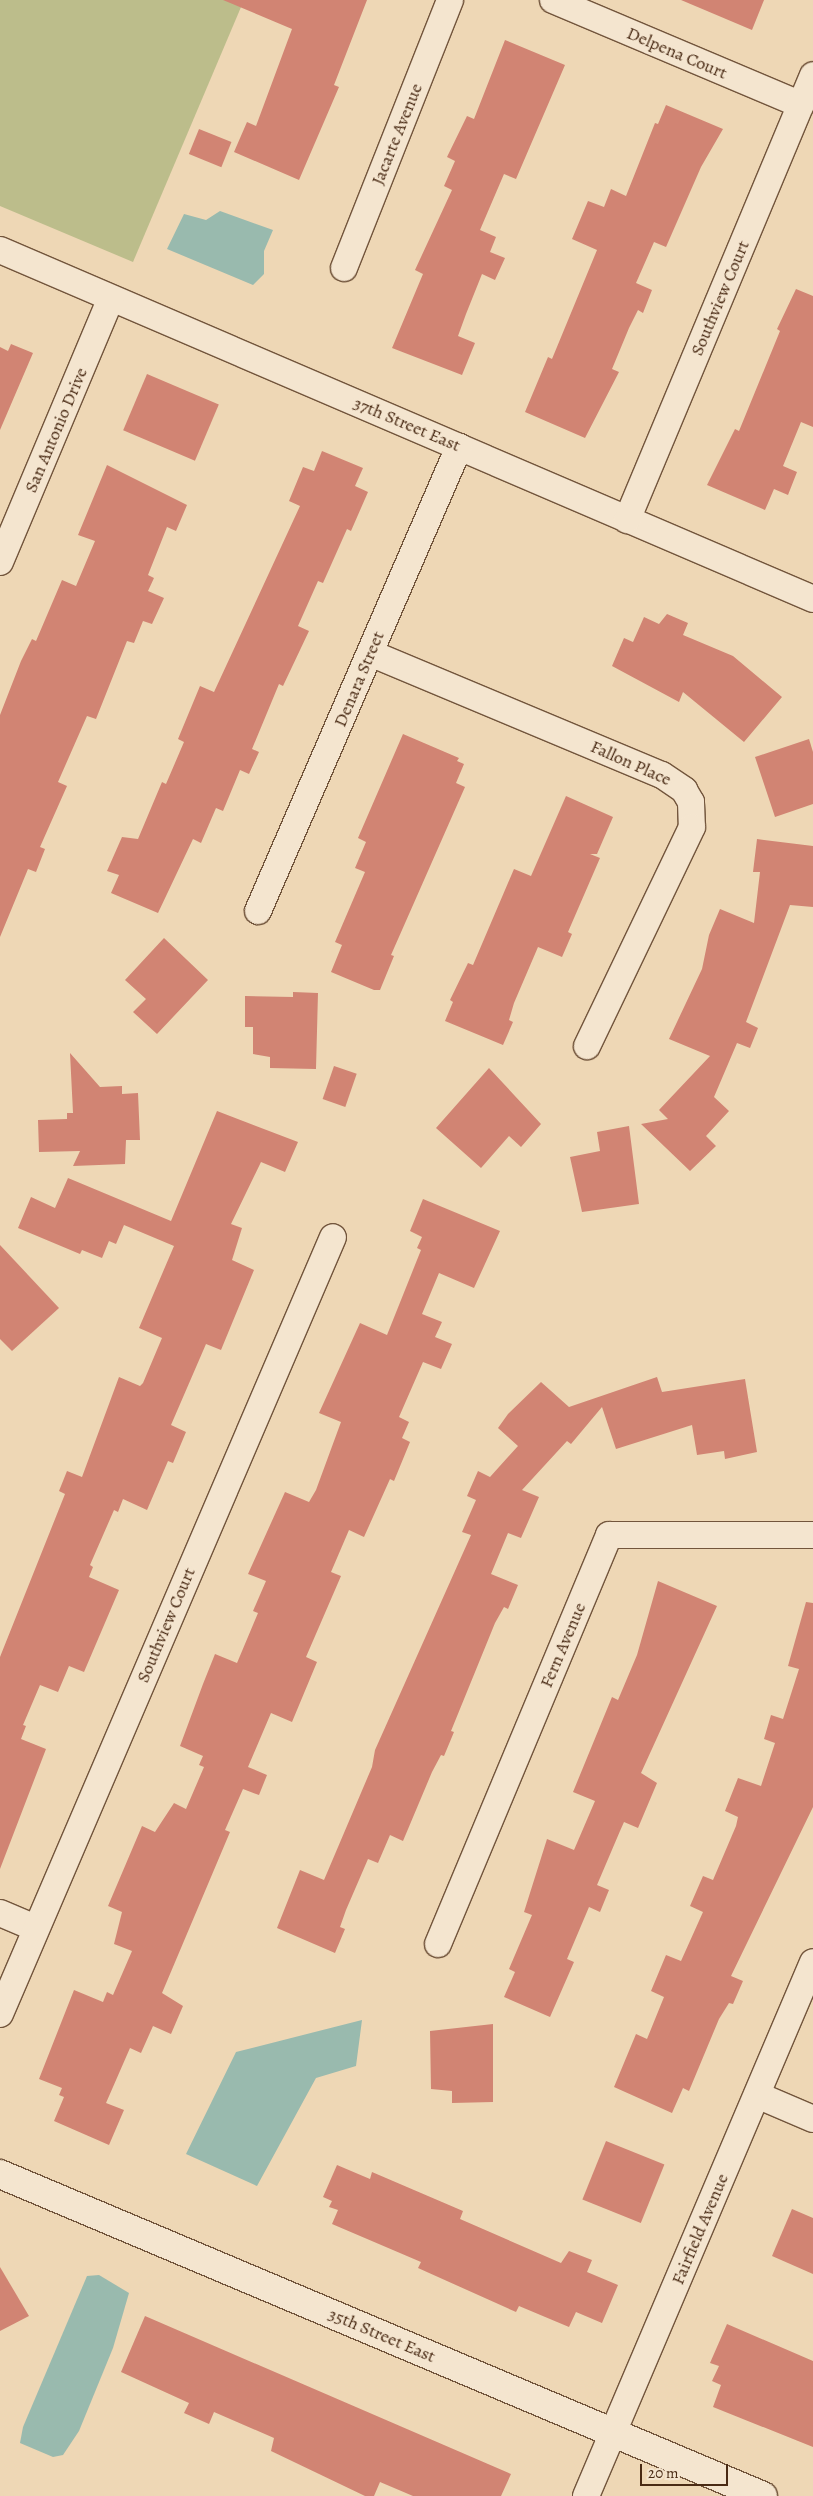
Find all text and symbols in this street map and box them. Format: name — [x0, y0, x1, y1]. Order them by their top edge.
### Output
street label: Delpena Court — [624, 22, 730, 84]
street label: Jacarte Avenue — [367, 80, 427, 188]
street label: Southview Court — [686, 237, 754, 359]
street label: San Antonio Drive — [20, 364, 92, 496]
street label: 37th Street East — [350, 392, 464, 456]
street label: Denara Street — [329, 628, 389, 730]
street label: Fallon Place — [587, 736, 675, 790]
street label: Southview Court — [132, 1564, 200, 1686]
street label: Fern Avenue — [535, 1599, 591, 1691]
street label: Fairfield Avenue — [667, 2170, 733, 2288]
street label: 35th Street East — [325, 2303, 439, 2367]
scale bar — [643, 2454, 730, 2486]
text: 20 m — [648, 2463, 679, 2483]

